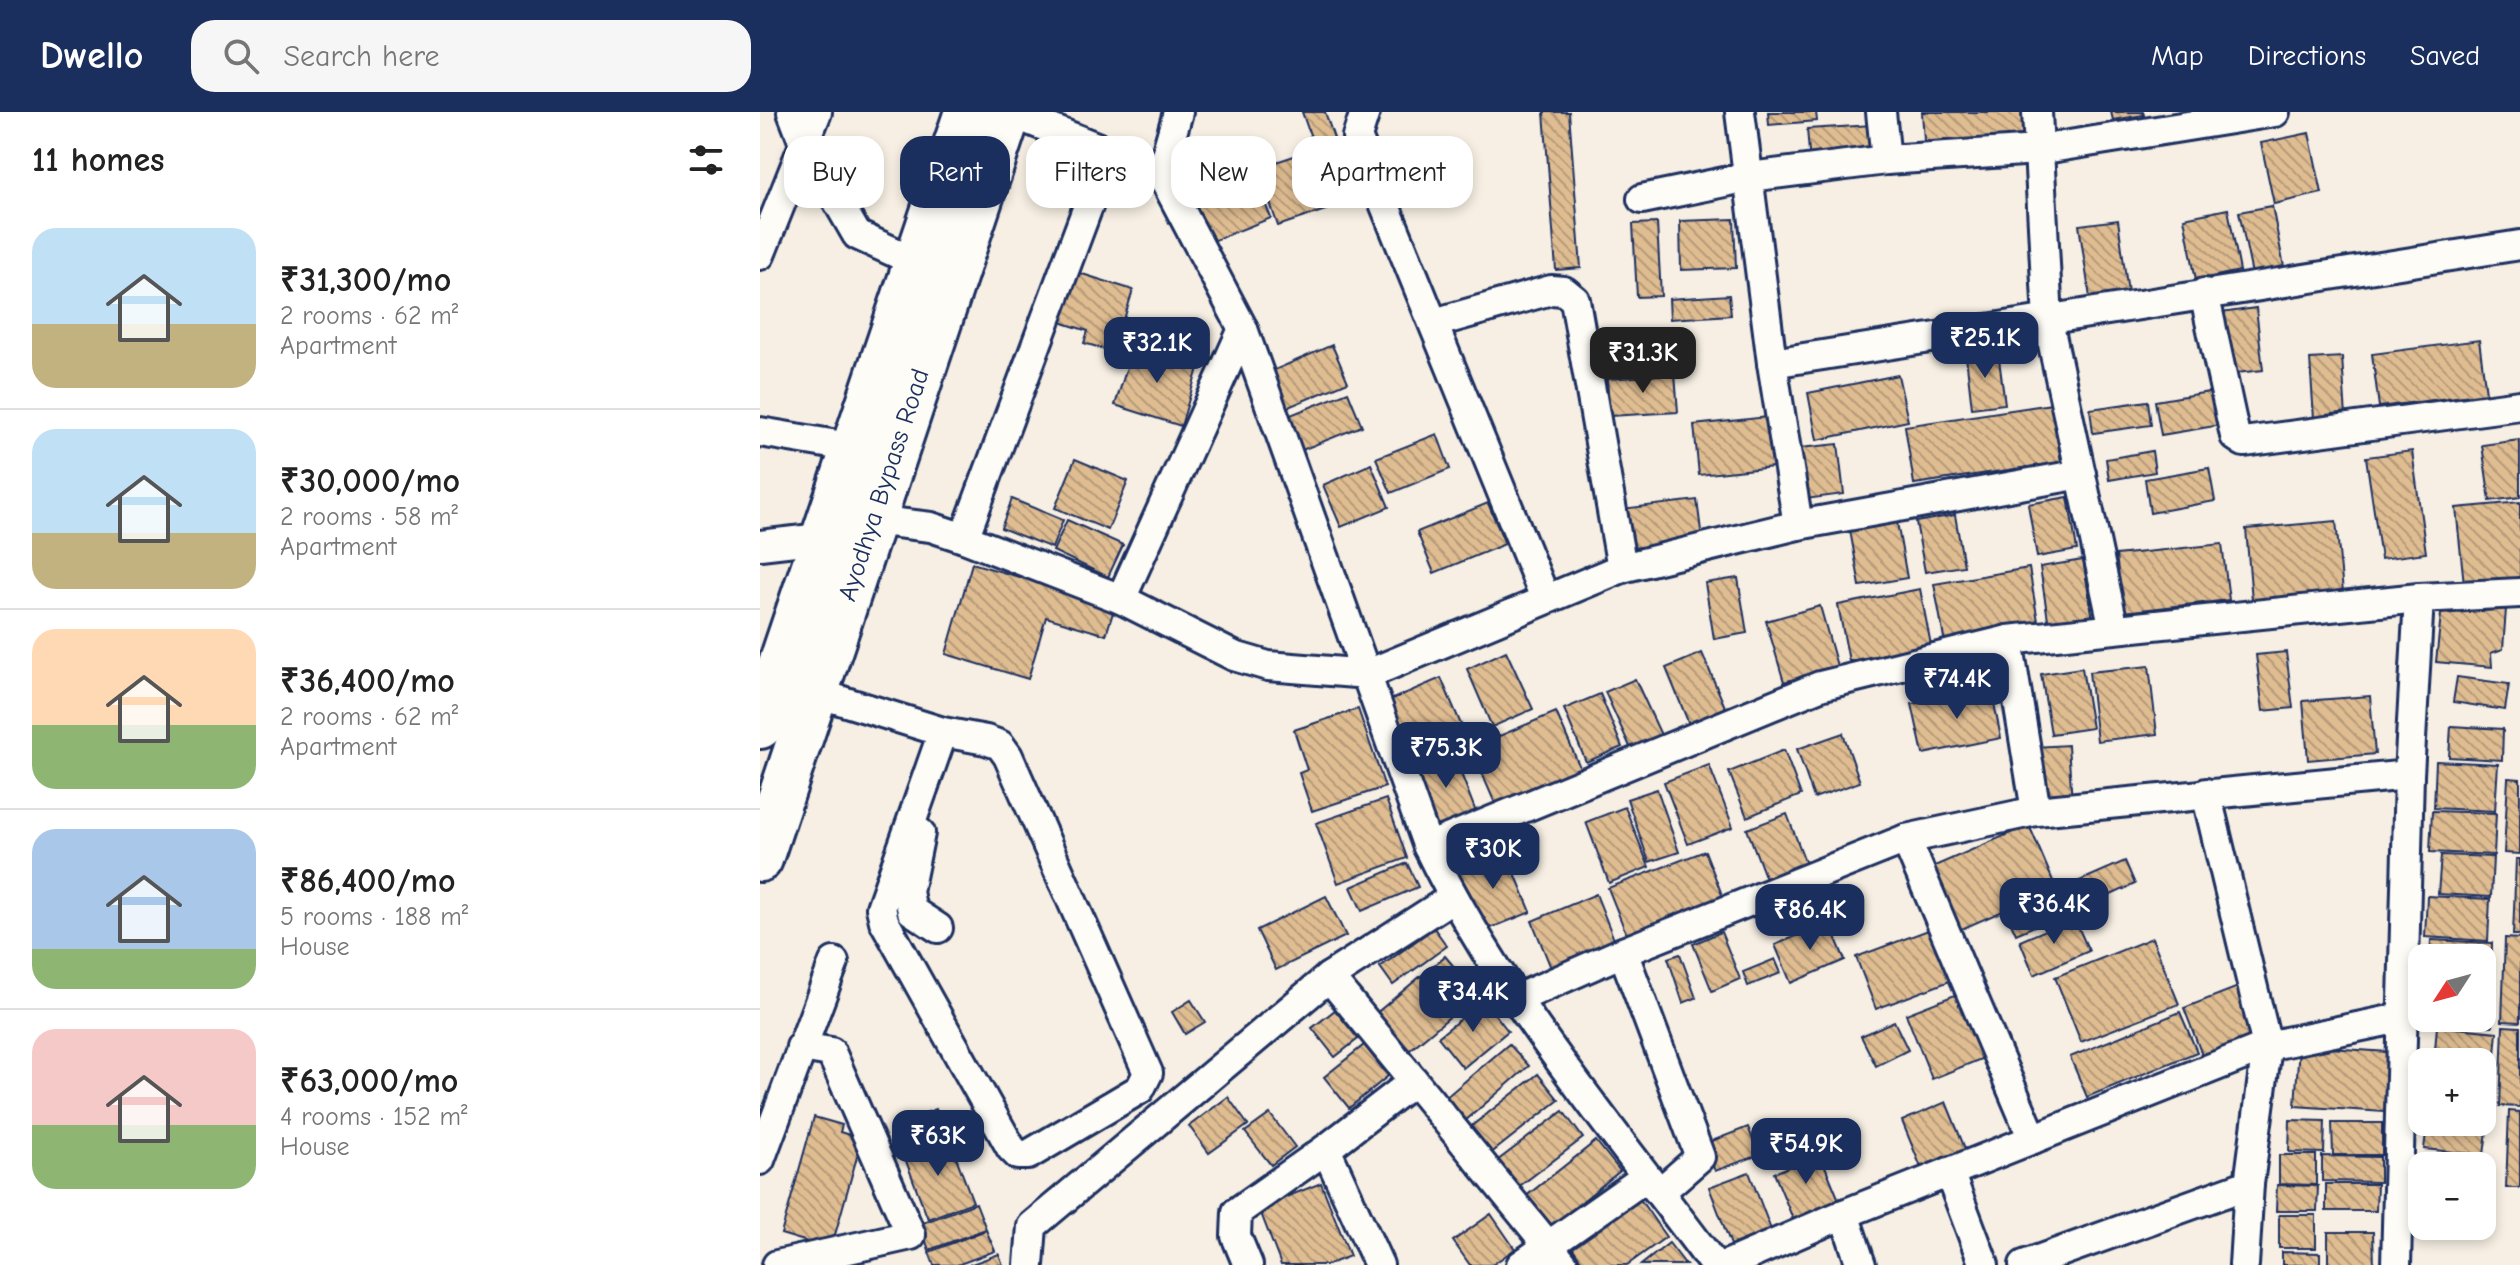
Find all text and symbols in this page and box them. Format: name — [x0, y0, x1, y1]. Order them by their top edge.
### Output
search box — [191, 20, 751, 92]
text: Dwello — [40, 34, 143, 78]
icon: search — [219, 34, 263, 78]
text: Search here — [283, 39, 440, 74]
text: Map — [2151, 40, 2204, 72]
text: Directions — [2248, 40, 2366, 72]
text: Saved — [2410, 40, 2480, 72]
chip: Buy — [784, 136, 884, 208]
chip: Rent — [900, 136, 1010, 208]
chip: Filters — [1026, 136, 1155, 208]
chip: New — [1171, 136, 1276, 208]
chip: Apartment — [1292, 136, 1473, 208]
icon: filters — [684, 138, 728, 182]
text: 11 homes — [32, 140, 165, 180]
icon: home — [96, 260, 192, 356]
text: ₹31,300/mo — [280, 260, 451, 300]
text: 2 rooms · 62 m² — [280, 301, 458, 331]
pin: ₹25.1K — [1920, 312, 2050, 380]
pin: ₹32.1K — [1092, 317, 1222, 385]
text: ₹25.1K — [1949, 323, 2021, 353]
pin: ₹31.3K — [1578, 327, 1708, 395]
text: ₹32.1K — [1122, 328, 1192, 358]
text: Apartment — [280, 331, 396, 361]
text: ₹31.3K — [1608, 338, 1678, 368]
street label: Ayodhya Bypass Road — [832, 365, 936, 605]
icon: home — [96, 461, 192, 557]
text: ₹30,000/mo — [280, 461, 460, 501]
text: 2 rooms · 58 m² — [280, 502, 458, 532]
text: Apartment — [280, 532, 396, 562]
pin: ₹74.4K — [1892, 653, 2022, 721]
icon: home — [96, 661, 192, 757]
text: ₹36,400/mo — [280, 661, 455, 701]
text: ₹74.4K — [1923, 664, 1991, 694]
text: 2 rooms · 62 m² — [280, 702, 458, 732]
pin: ₹75.3K — [1381, 722, 1511, 790]
text: Apartment — [280, 732, 396, 762]
text: ₹75.3K — [1410, 733, 1482, 763]
pin: ₹30K — [1446, 823, 1540, 891]
text: ₹30K — [1464, 834, 1522, 864]
icon: home — [96, 861, 192, 957]
text: ₹86,400/mo — [280, 861, 456, 901]
pin: ₹36.4K — [1989, 878, 2119, 946]
pin: ₹86.4K — [1745, 884, 1875, 952]
text: ₹36.4K — [2018, 889, 2090, 919]
text: ₹86.4K — [1773, 895, 1847, 925]
text: 5 rooms · 188 m² — [280, 902, 468, 932]
text: House — [280, 932, 350, 962]
north arrow — [2408, 944, 2496, 1032]
map controls — [2408, 944, 2496, 1240]
pin: ₹34.4K — [1408, 966, 1538, 1034]
text: ₹34.4K — [1437, 977, 1509, 1007]
button: + — [2408, 1048, 2496, 1136]
icon: home — [96, 1061, 192, 1157]
text: ₹63,000/mo — [280, 1061, 458, 1101]
text: 4 rooms · 152 m² — [280, 1102, 468, 1132]
pin: ₹63K — [891, 1110, 985, 1178]
pin: ₹54.9K — [1741, 1118, 1871, 1186]
text: ₹63K — [910, 1121, 966, 1151]
text: ₹54.9K — [1769, 1129, 1843, 1159]
text: House — [280, 1132, 350, 1162]
button: − — [2408, 1152, 2496, 1240]

